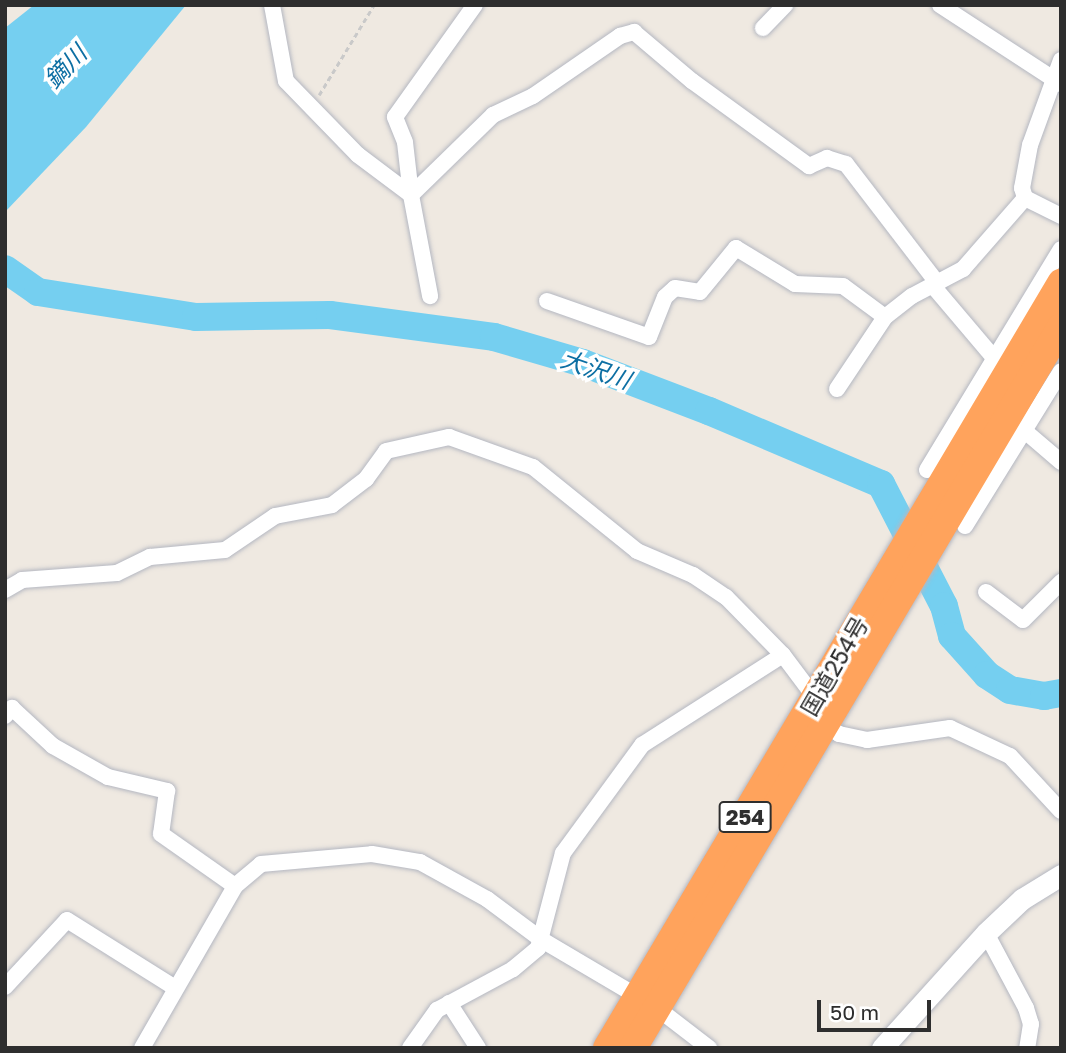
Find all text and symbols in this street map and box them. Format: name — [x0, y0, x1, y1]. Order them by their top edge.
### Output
water label: 鏑川 — [38, 39, 92, 93]
water label: 大沢川 — [557, 344, 635, 394]
street label: 国道254号 — [795, 612, 873, 720]
road number: 254 — [717, 800, 773, 834]
scale bar — [821, 986, 935, 1030]
text: 50 m — [830, 999, 879, 1025]

